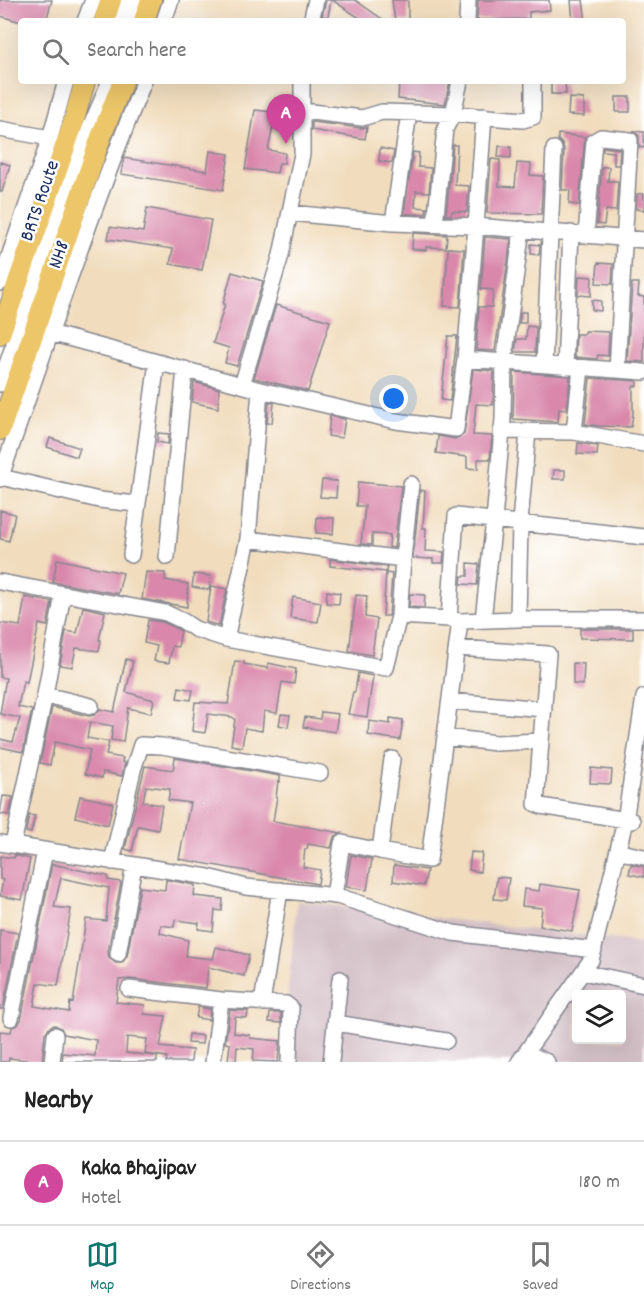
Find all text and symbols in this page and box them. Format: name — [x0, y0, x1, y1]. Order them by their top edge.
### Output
search box — [18, 18, 626, 84]
icon: search — [39, 35, 72, 68]
text: Search here — [87, 36, 186, 67]
pin: A — [266, 94, 306, 144]
street label: BRTS Route — [14, 157, 68, 245]
street label: NH8 — [42, 237, 78, 273]
your location — [379, 384, 408, 413]
map controls — [572, 990, 626, 1044]
button: layers — [572, 990, 626, 1044]
text: Nearby — [24, 1083, 92, 1120]
text: Kaka Bhajipav — [81, 1154, 196, 1185]
text: A — [38, 1169, 49, 1197]
text: 180 m — [578, 1169, 620, 1197]
text: Hotel — [81, 1185, 121, 1213]
tab: Map — [86, 1238, 119, 1297]
tab: Directions — [290, 1238, 351, 1297]
tab: Saved — [522, 1238, 558, 1297]

